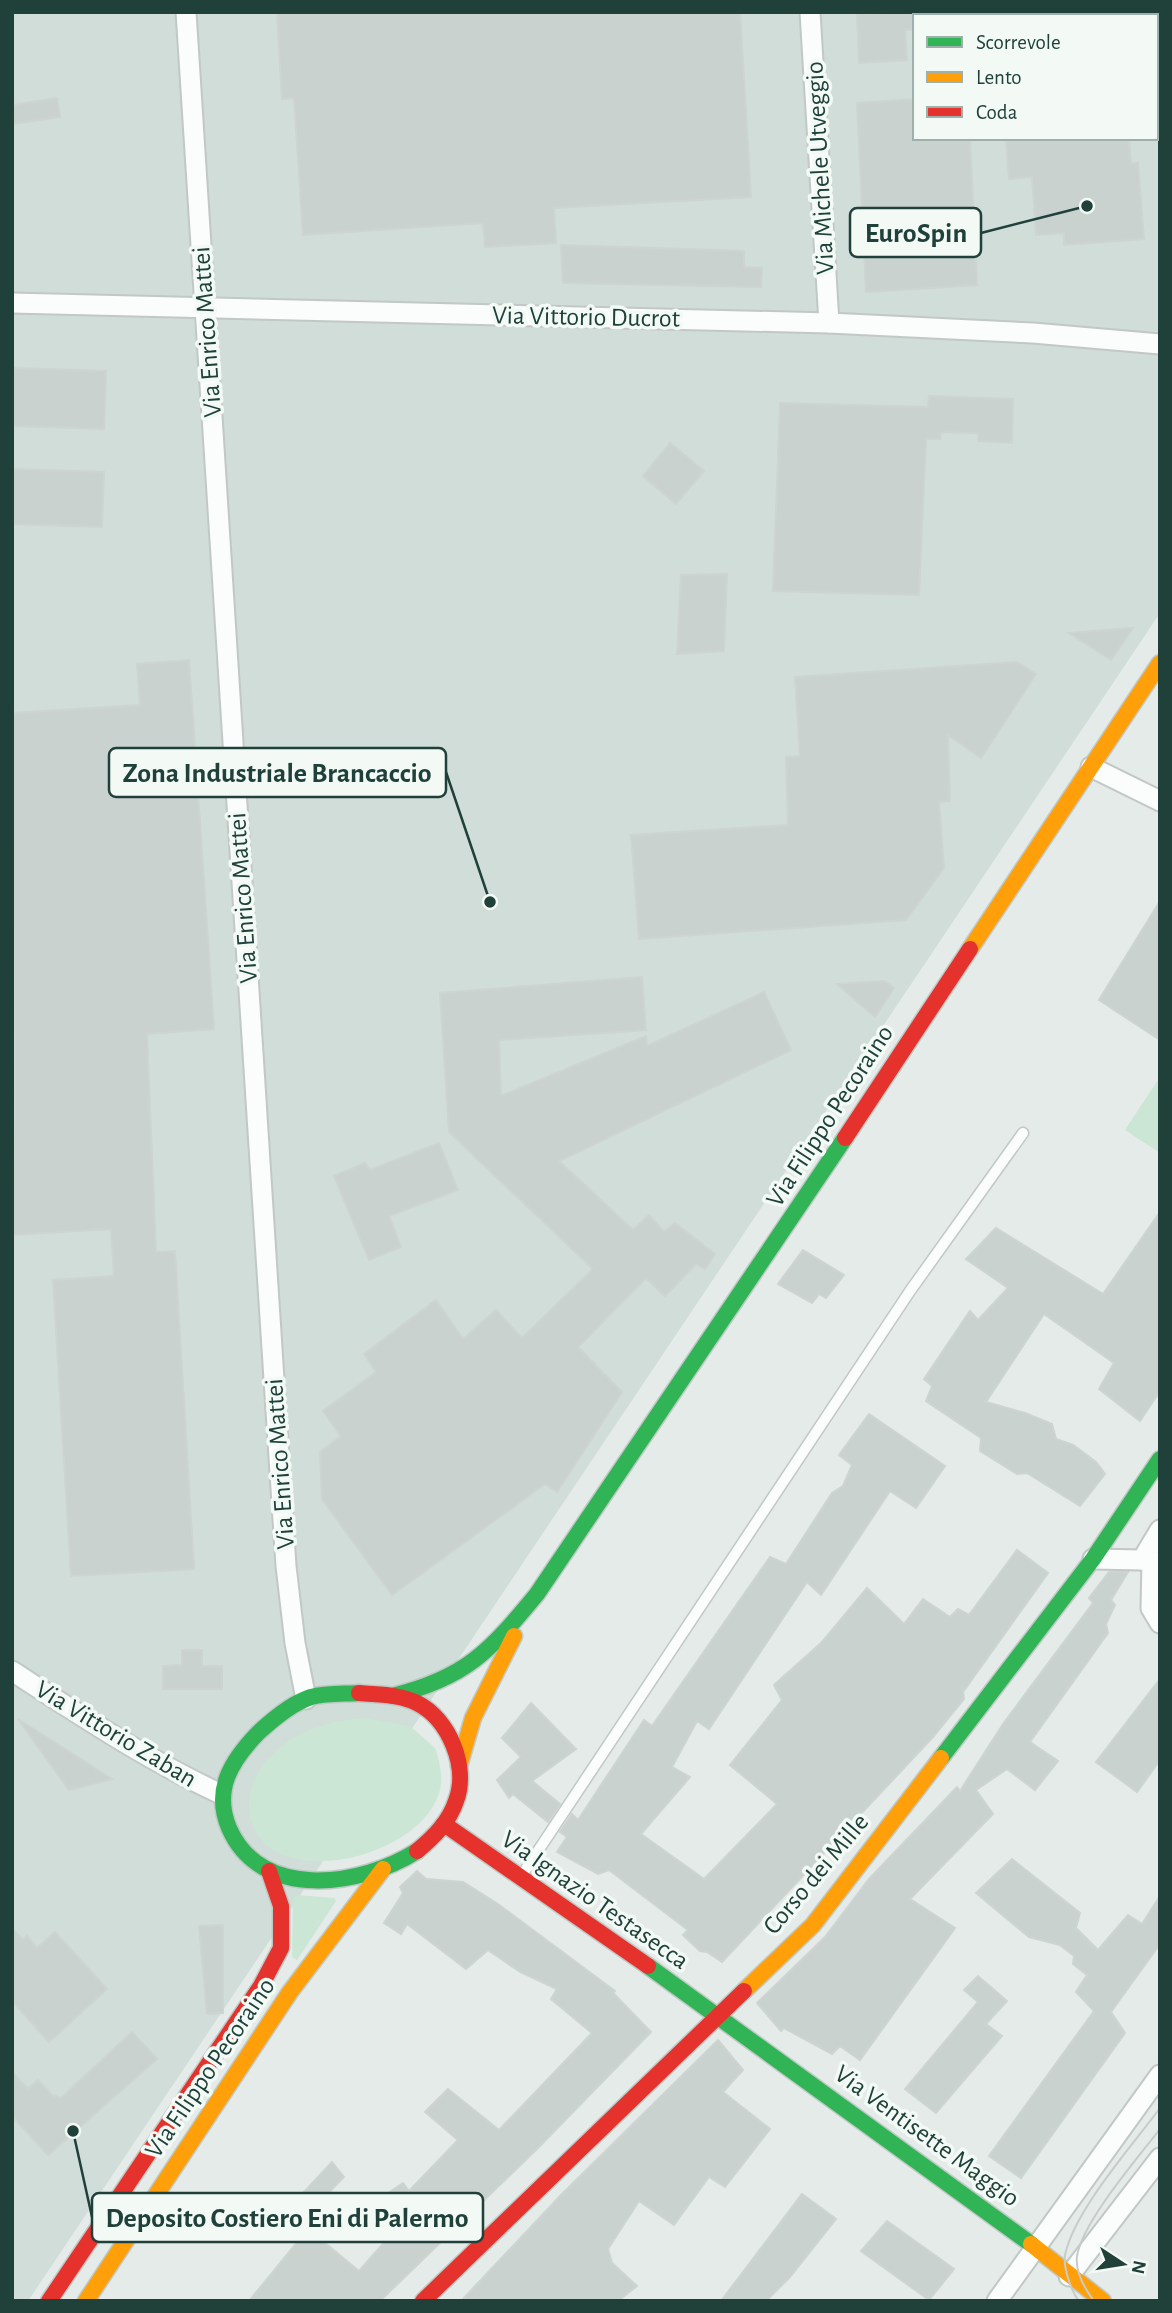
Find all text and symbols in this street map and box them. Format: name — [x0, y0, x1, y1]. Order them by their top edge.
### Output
legend — [913, 14, 1158, 140]
text: Scorrevole — [976, 32, 1061, 53]
street label: Via Michele Utveggio — [801, 61, 839, 275]
text: Lento — [976, 67, 1022, 88]
text: Coda — [976, 102, 1018, 123]
callout: EuroSpin — [850, 208, 981, 257]
text: EuroSpin — [865, 220, 967, 248]
street label: Via Enrico Mattei — [188, 246, 226, 418]
street label: Via Vittorio Ducrot — [492, 302, 680, 332]
callout: Zona Industriale Brancaccio — [109, 748, 446, 797]
text: Zona Industriale Brancaccio — [122, 760, 432, 788]
street label: Via Enrico Mattei — [224, 812, 262, 984]
street label: Via Filippo Pecoraino — [762, 1021, 898, 1211]
street label: Via Enrico Mattei — [261, 1378, 299, 1550]
street label: Via Vittorio Zaban — [31, 1676, 201, 1792]
street label: Corso dei Mille — [758, 1809, 874, 1939]
street label: Via Ignazio Testasecca — [497, 1826, 693, 1974]
street label: Via Filippo Pecoraino — [140, 1973, 280, 2163]
street label: Via Ventisette Maggio — [830, 2060, 1024, 2212]
callout: Deposito Costiero Eni di Palermo — [92, 2193, 483, 2242]
text: Deposito Costiero Eni di Palermo — [105, 2205, 469, 2233]
north arrow — [1088, 2229, 1158, 2299]
text: N — [1127, 2259, 1149, 2276]

